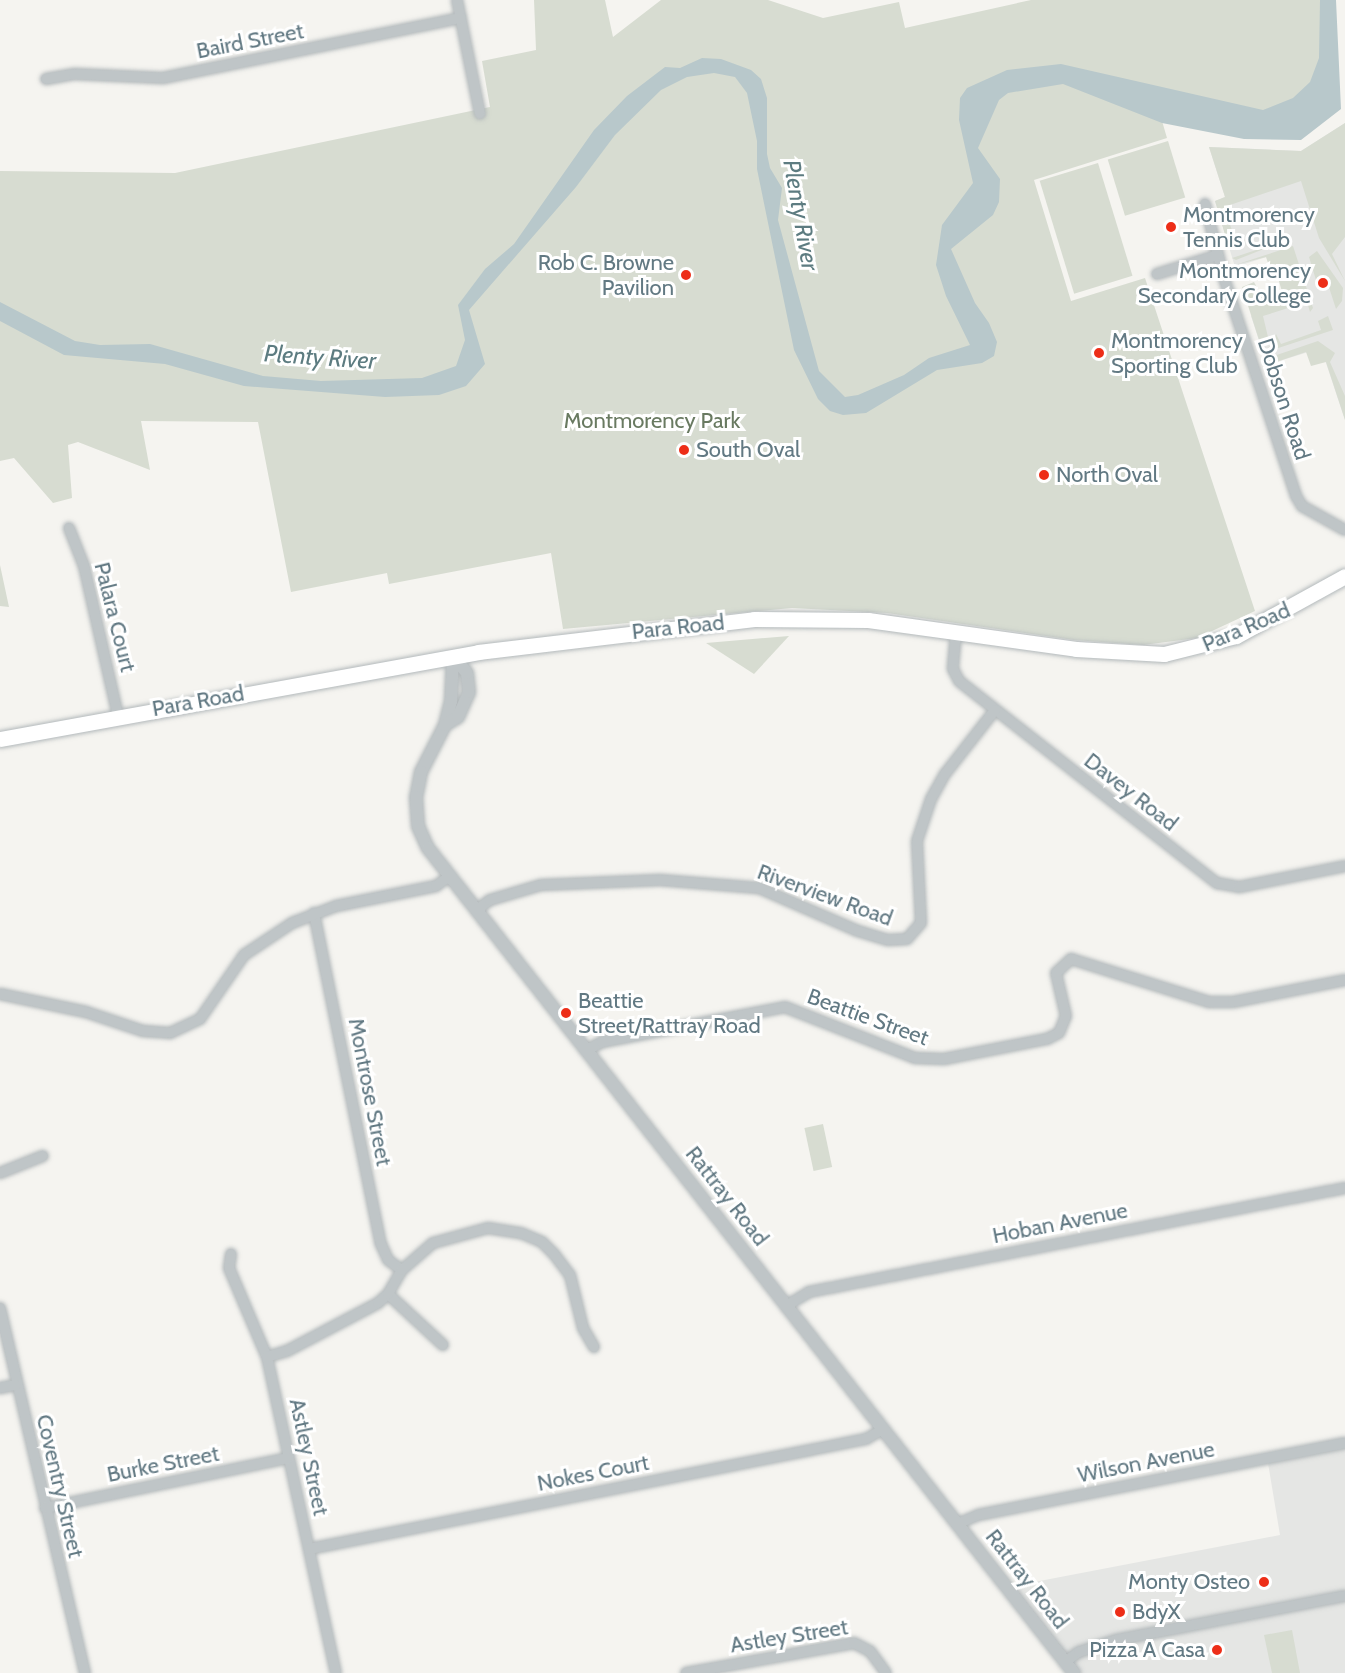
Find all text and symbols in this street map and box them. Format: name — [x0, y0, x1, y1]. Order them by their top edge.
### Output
street label: Baird Street — [194, 18, 306, 64]
water label: Plenty River — [777, 157, 825, 273]
place label: Montmorency Tennis Club — [1183, 201, 1315, 252]
marker: Montmorency Tennis Club — [1164, 220, 1178, 234]
place label: Rob C. Browne Pavilion — [538, 249, 674, 300]
place label: Montmorency Secondary College — [1138, 257, 1311, 308]
marker: Rob C. Browne Pavilion — [679, 268, 693, 282]
marker: Montmorency Secondary College — [1316, 276, 1330, 290]
place label: Montmorency Sporting Club — [1111, 327, 1243, 378]
street label: Dobson Road — [1252, 335, 1316, 463]
water label: Plenty River — [263, 339, 377, 375]
marker: Montmorency Sporting Club — [1092, 346, 1106, 360]
park label: Montmorency Park — [564, 408, 740, 434]
place label: South Oval — [696, 437, 800, 463]
marker: South Oval — [677, 443, 691, 457]
place label: North Oval — [1056, 462, 1158, 488]
marker: North Oval — [1037, 468, 1051, 482]
street label: Palara Court — [89, 559, 141, 675]
street label: Para Road — [1198, 597, 1294, 657]
street label: Para Road — [630, 609, 726, 645]
street label: Para Road — [150, 680, 246, 722]
street label: Davey Road — [1079, 747, 1183, 837]
street label: Riverview Road — [754, 858, 896, 932]
street label: Beattie Street — [804, 983, 932, 1051]
place label: Beattie Street/Rattray Road — [578, 987, 761, 1038]
marker: Beattie Street/Rattray Road — [559, 1006, 573, 1020]
street label: Montrose Street — [343, 1016, 397, 1168]
street label: Rattray Road — [680, 1141, 774, 1251]
street label: Hoban Avenue — [990, 1197, 1130, 1249]
street label: Astley Street — [284, 1396, 334, 1518]
street label: Coventry Street — [31, 1412, 89, 1560]
street label: Wilson Avenue — [1075, 1436, 1217, 1488]
street label: Burke Street — [105, 1440, 221, 1488]
street label: Nokes Court — [535, 1449, 651, 1497]
street label: Rattray Road — [980, 1524, 1074, 1634]
place label: Monty Osteo — [1128, 1569, 1250, 1595]
marker: Monty Osteo — [1255, 1573, 1273, 1591]
place label: BdyX — [1132, 1599, 1180, 1625]
marker: BdyX — [1113, 1605, 1127, 1619]
street label: Astley Street — [728, 1614, 850, 1658]
place label: Pizza A Casa — [1089, 1637, 1205, 1663]
marker: Pizza A Casa — [1210, 1643, 1224, 1657]

